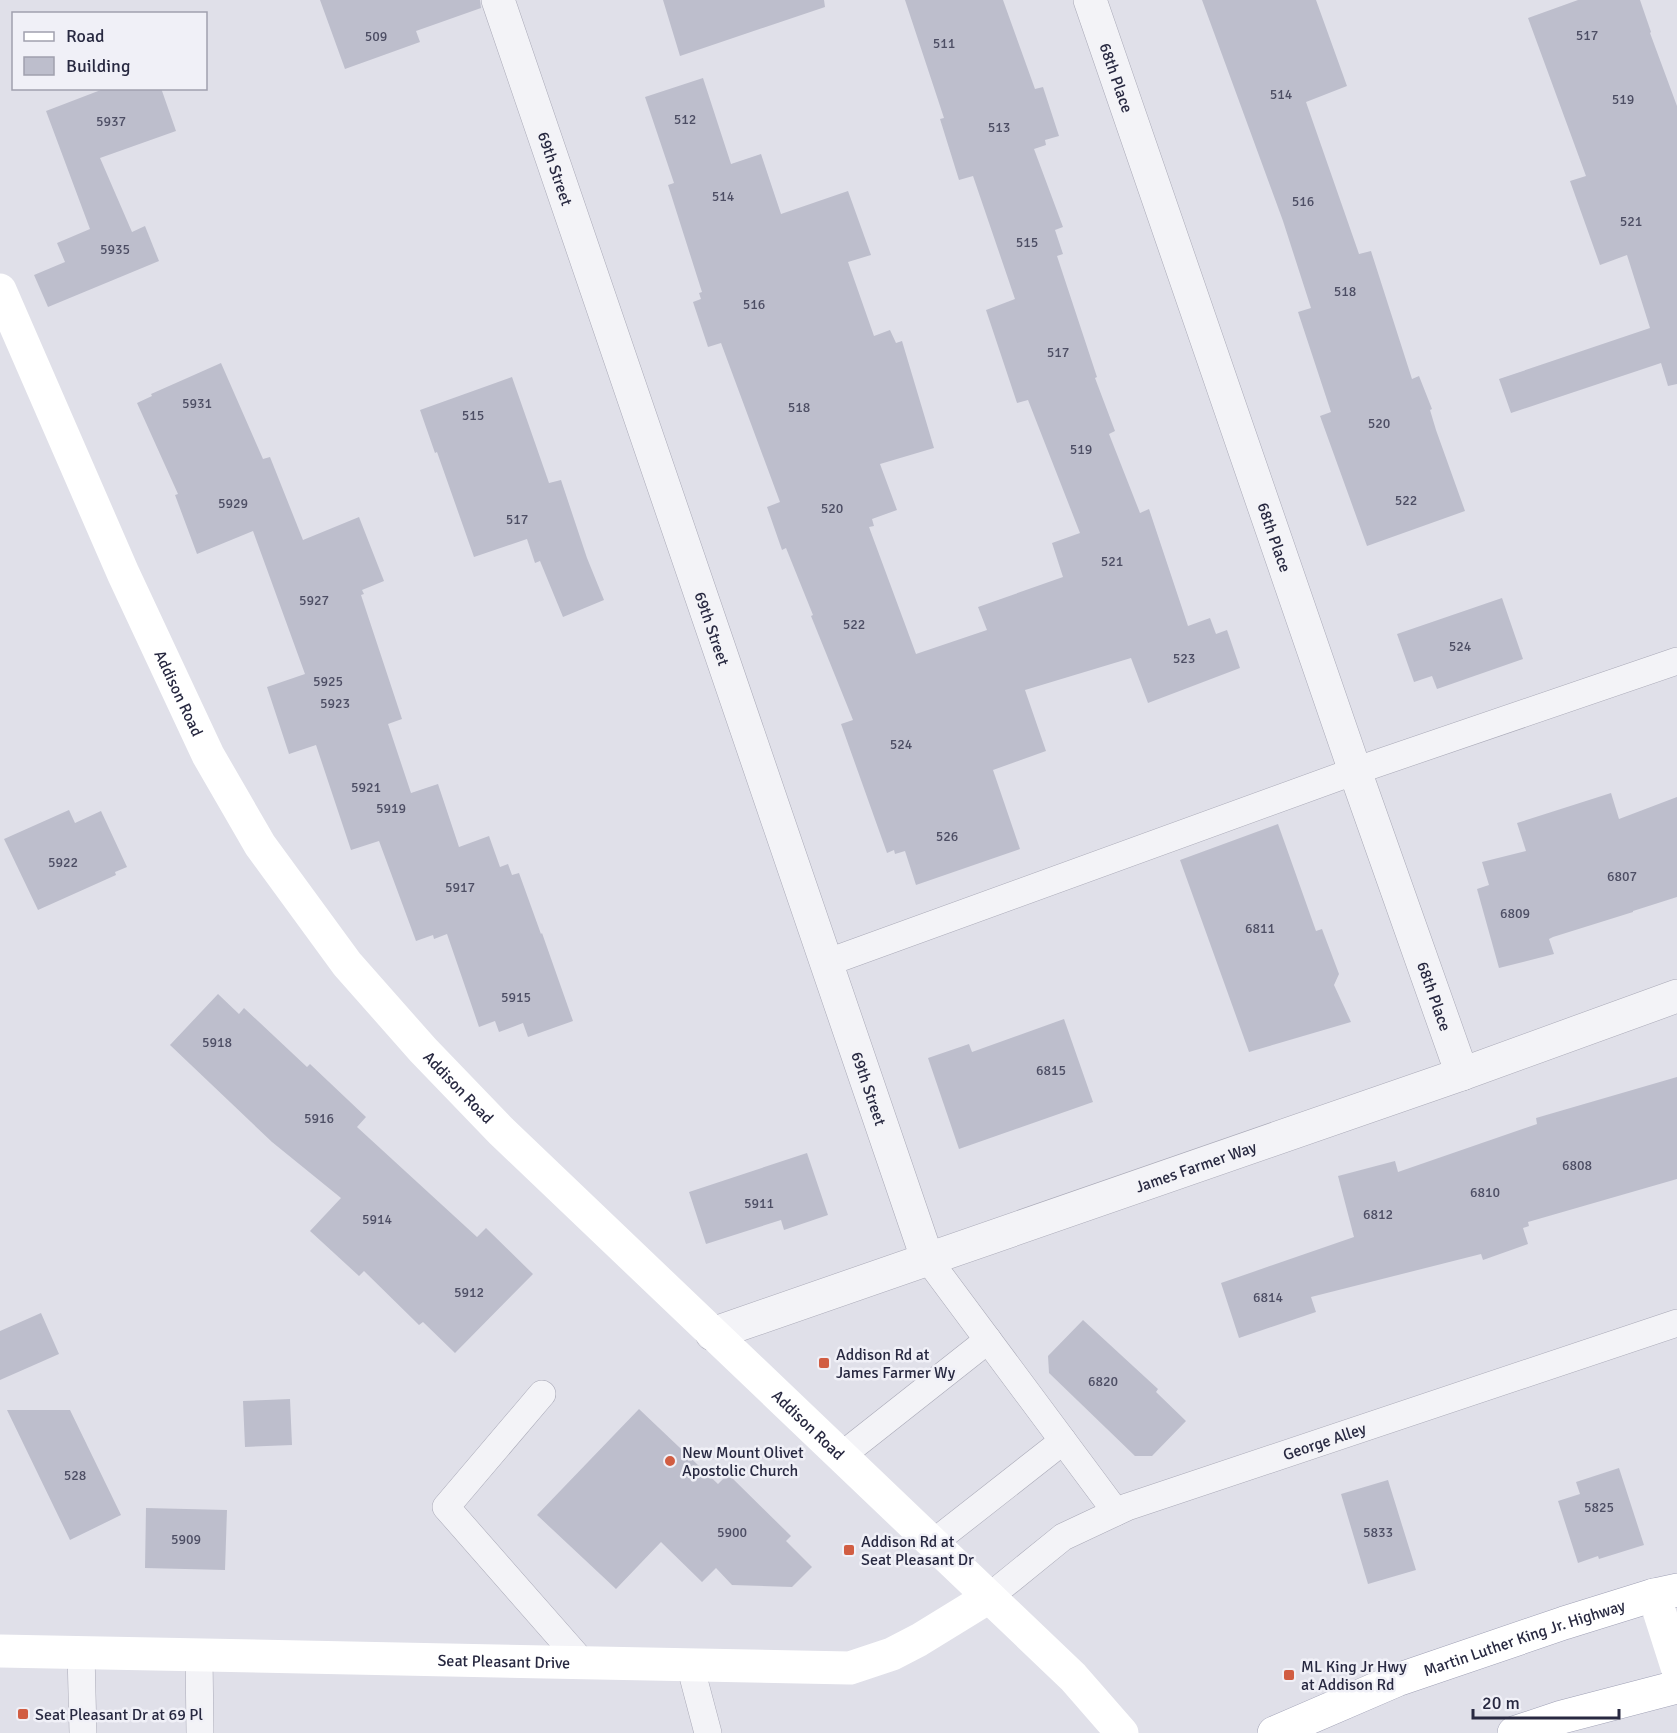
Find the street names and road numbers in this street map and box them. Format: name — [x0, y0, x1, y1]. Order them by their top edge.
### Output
street label: 68th Place — [1094, 40, 1137, 115]
street label: 69th Street — [533, 129, 577, 209]
street label: 68th Place — [1252, 500, 1295, 575]
street label: 69th Street — [689, 589, 733, 669]
street label: Addison Road — [149, 647, 207, 740]
street label: 68th Place — [1412, 959, 1455, 1034]
street label: Addison Road — [419, 1047, 497, 1128]
street label: 69th Street — [846, 1049, 890, 1129]
street label: James Farmer Way — [1133, 1137, 1260, 1197]
street label: Addison Road — [767, 1386, 848, 1464]
street label: George Alley — [1280, 1419, 1369, 1465]
street label: Martin Luther King Jr. Highway — [1421, 1595, 1628, 1681]
street label: Seat Pleasant Drive — [437, 1651, 570, 1673]

